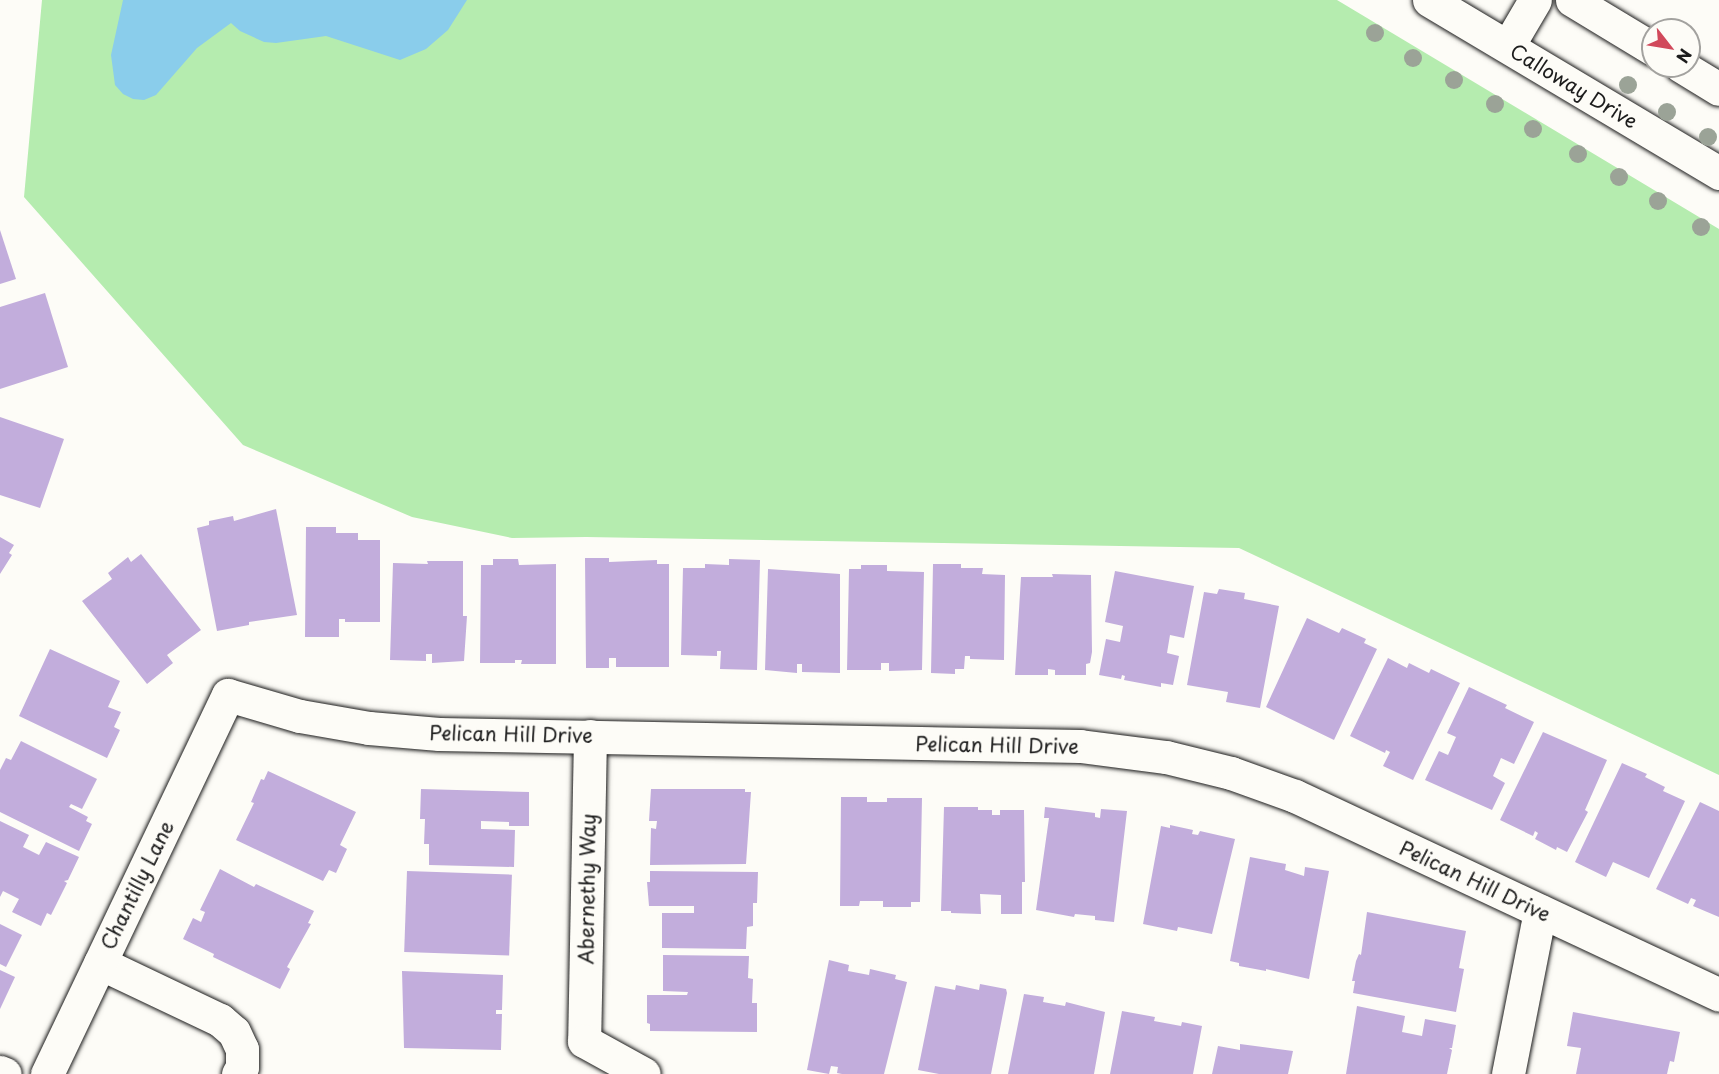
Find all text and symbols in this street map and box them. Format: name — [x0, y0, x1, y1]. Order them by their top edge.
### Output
north arrow — [1641, 18, 1701, 78]
street label: Calloway Drive — [1506, 38, 1642, 134]
text: N — [1671, 45, 1698, 68]
street label: Pelican Hill Drive — [429, 721, 593, 747]
street label: Pelican Hill Drive — [915, 732, 1079, 758]
street label: Abernethy Way — [574, 813, 600, 965]
street label: Chantilly Lane — [95, 817, 179, 953]
street label: Pelican Hill Drive — [1396, 835, 1554, 927]

